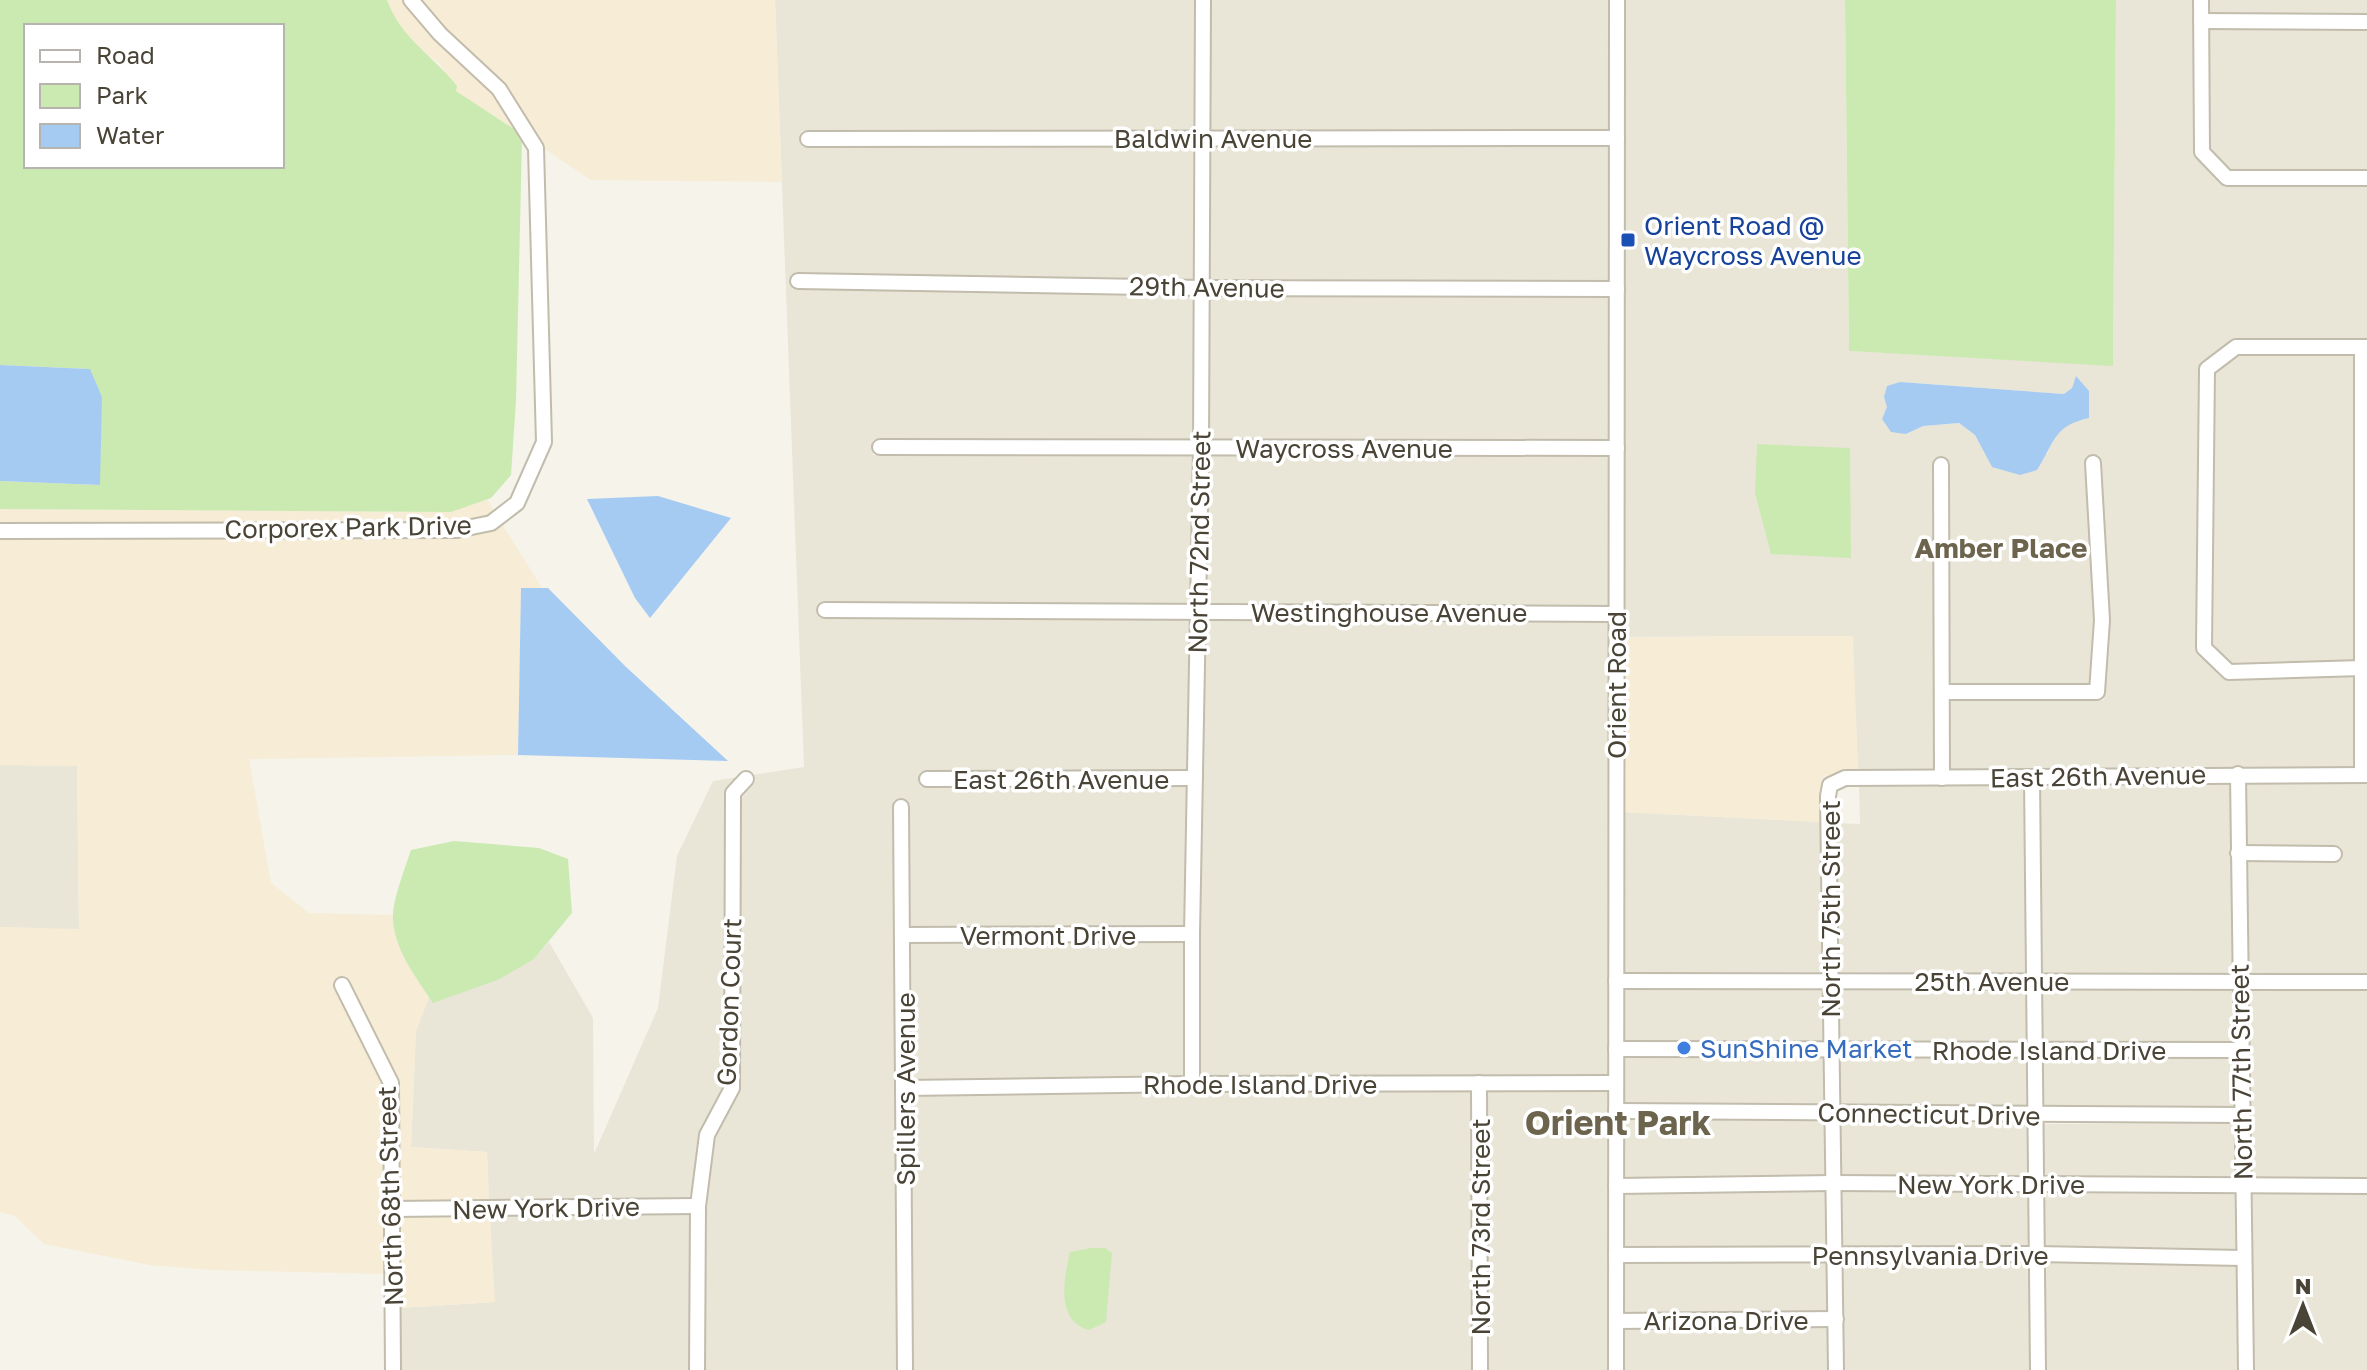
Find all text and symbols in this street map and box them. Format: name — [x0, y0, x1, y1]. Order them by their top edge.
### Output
legend — [24, 24, 284, 168]
text: Road — [96, 40, 155, 69]
text: Park — [96, 80, 148, 109]
text: Water — [96, 120, 164, 149]
street label: Baldwin Avenue — [1114, 123, 1312, 154]
place label: Orient Road @ Waycross Avenue — [1644, 210, 1862, 271]
marker: Orient Road @ Waycross Avenue — [1619, 231, 1637, 249]
street label: 29th Avenue — [1129, 270, 1285, 304]
street label: North 72nd Street — [1182, 430, 1216, 654]
street label: Waycross Avenue — [1235, 433, 1453, 464]
street label: Corporex Park Drive — [224, 509, 472, 545]
district label: Amber Place — [1914, 531, 2088, 564]
street label: Westinghouse Avenue — [1251, 597, 1527, 628]
street label: Orient Road — [1601, 611, 1632, 759]
street label: East 26th Avenue — [1990, 759, 2206, 793]
street label: East 26th Avenue — [953, 764, 1169, 795]
street label: North 75th Street — [1815, 800, 1846, 1018]
street label: Gordon Court — [711, 918, 747, 1086]
street label: Vermont Drive — [960, 920, 1136, 951]
street label: North 77th Street — [2224, 964, 2258, 1180]
street label: 25th Avenue — [1915, 966, 2069, 997]
street label: Spillers Avenue — [890, 992, 921, 1186]
place label: SunShine Market — [1700, 1033, 1912, 1064]
street label: Rhode Island Drive — [1932, 1035, 2166, 1066]
marker: SunShine Market — [1675, 1039, 1693, 1057]
street label: Rhode Island Drive — [1143, 1069, 1377, 1100]
street label: North 68th Street — [371, 1085, 409, 1307]
street label: Connecticut Drive — [1817, 1097, 2041, 1131]
district label: Orient Park — [1525, 1102, 1712, 1142]
street label: North 73rd Street — [1465, 1118, 1496, 1336]
street label: New York Drive — [1897, 1169, 2085, 1200]
street label: New York Drive — [452, 1191, 640, 1225]
street label: Pennsylvania Drive — [1811, 1240, 2049, 1271]
north arrow — [2263, 1266, 2343, 1346]
text: N — [2295, 1272, 2311, 1299]
street label: Arizona Drive — [1644, 1305, 1809, 1336]

